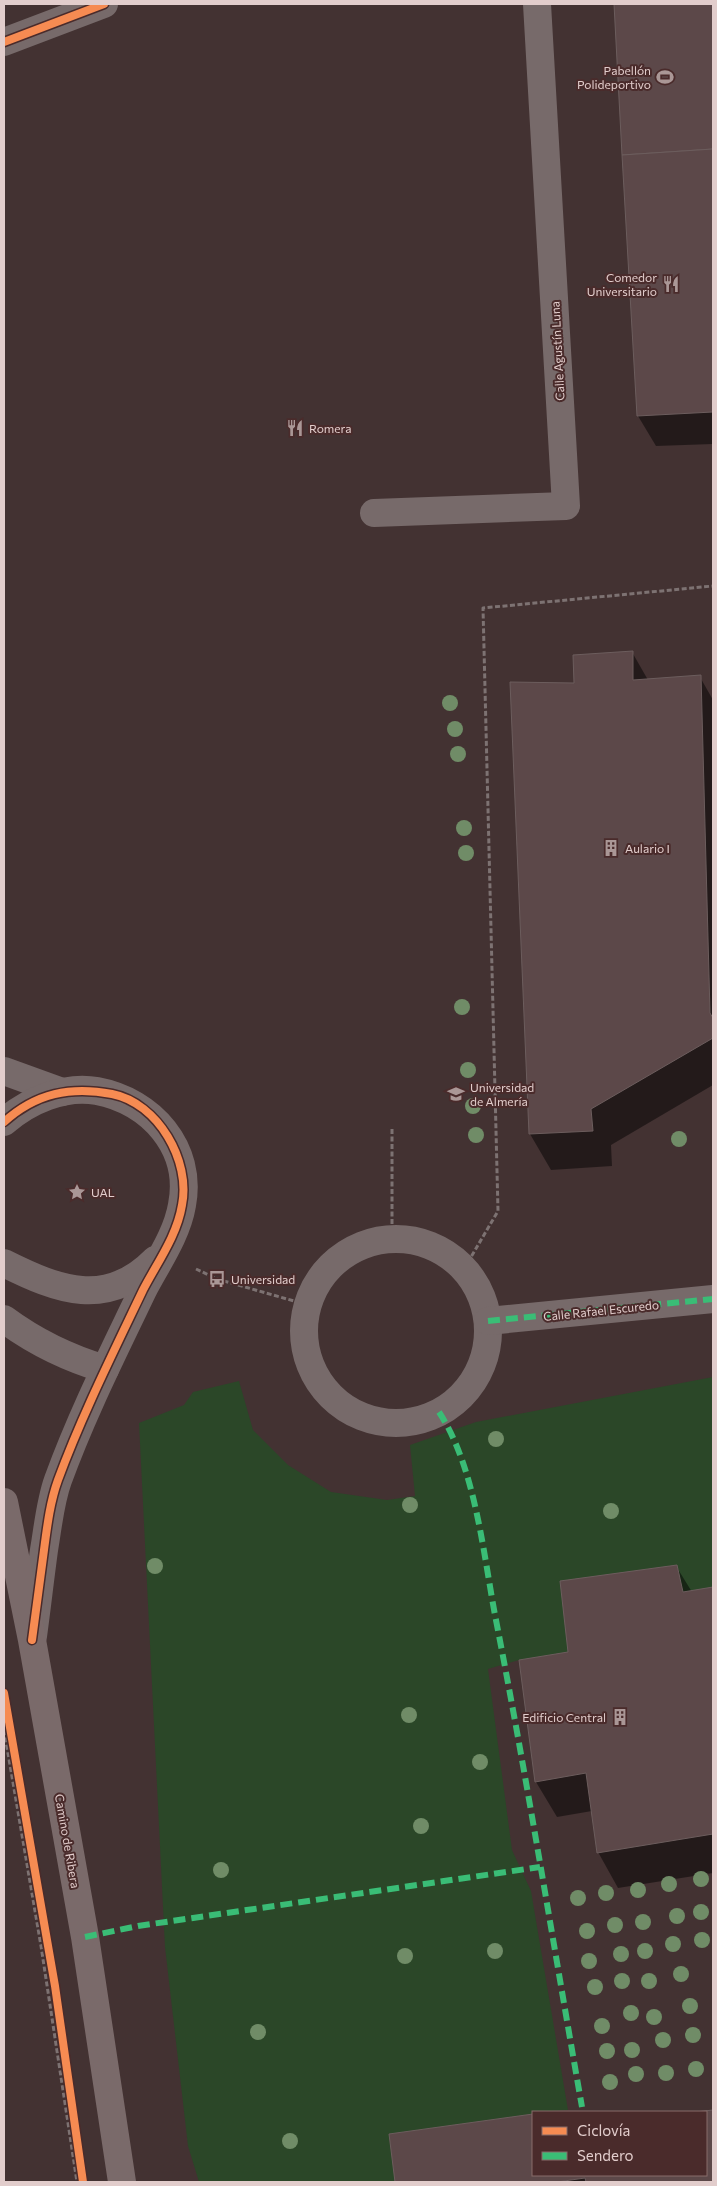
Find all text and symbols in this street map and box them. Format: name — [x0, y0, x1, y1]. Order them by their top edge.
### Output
place label: Pabellón Polideportivo — [577, 63, 651, 91]
sports icon: Pabellón Polideportivo — [655, 67, 675, 87]
place label: Comedor Universitario — [587, 270, 657, 298]
restaurant icon: Comedor Universitario — [661, 274, 681, 294]
street label: Calle Agustín Luna — [547, 301, 567, 401]
restaurant icon: Romera — [285, 418, 305, 438]
place label: Romera — [309, 421, 352, 435]
building icon: Aulario I — [601, 838, 621, 858]
place label: Aulario I — [625, 841, 670, 855]
place label: Universidad de Almería — [470, 1080, 534, 1108]
school or university icon: Universidad de Almería — [446, 1084, 466, 1104]
place icon: UAL — [67, 1182, 87, 1202]
place label: UAL — [91, 1185, 115, 1199]
bus stop icon: Universidad — [207, 1269, 227, 1289]
place label: Universidad — [231, 1272, 295, 1286]
street label: Calle Rafael Escuredo — [542, 1297, 660, 1323]
building icon: Edificio Central — [610, 1707, 630, 1727]
place label: Edificio Central — [522, 1710, 606, 1724]
street label: Camino de Ribera — [53, 1793, 83, 1889]
legend — [532, 2111, 707, 2176]
text: Ciclovía — [577, 2121, 630, 2139]
text: Sendero — [577, 2146, 634, 2164]

